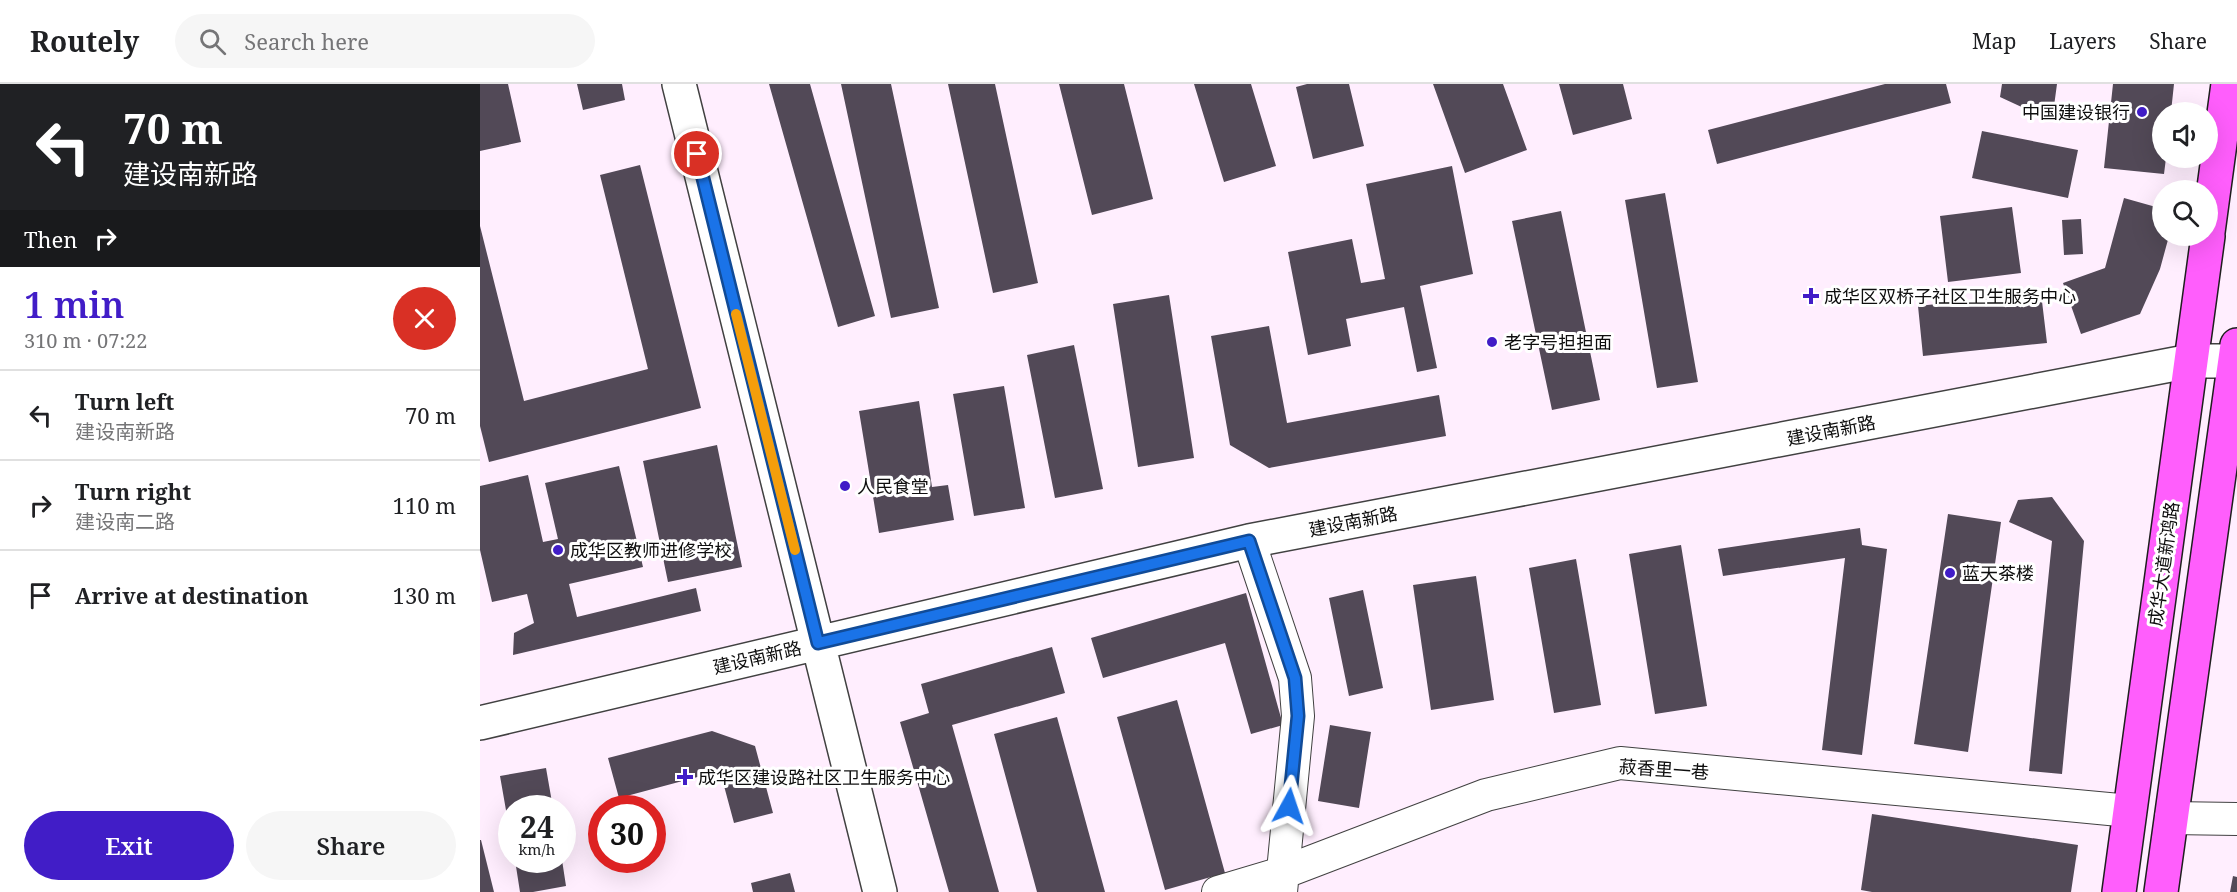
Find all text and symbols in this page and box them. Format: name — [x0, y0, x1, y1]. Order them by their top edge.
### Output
search box — [175, 14, 595, 68]
text: Routely — [30, 22, 139, 60]
icon: search — [196, 25, 229, 58]
text: Search here — [244, 26, 369, 56]
text: Map — [1972, 27, 2016, 55]
text: Layers — [2049, 27, 2116, 55]
text: Share — [2149, 27, 2207, 55]
text: 70 m — [123, 99, 223, 156]
place label: 中国建设银行 — [2022, 100, 2130, 124]
map controls — [2152, 102, 2218, 246]
button: sound — [2152, 102, 2218, 168]
marker: 中国建设银行 — [2135, 105, 2149, 119]
icon: left — [24, 108, 102, 186]
pin — [671, 128, 722, 179]
icon: arrive — [680, 137, 713, 170]
text: 建设南新路 — [123, 155, 258, 192]
button: search — [2152, 180, 2218, 246]
icon: right — [89, 222, 122, 255]
text: Then — [24, 224, 77, 254]
text: 1 min — [24, 280, 125, 329]
place label: 成华区双桥子社区卫生服务中心 — [1824, 284, 2076, 308]
button: close — [393, 287, 456, 350]
marker: 成华区双桥子社区卫生服务中心 — [1802, 287, 1820, 305]
text: 310 m · 07:22 — [24, 327, 147, 354]
place label: 老字号担担面 — [1504, 330, 1612, 354]
marker: 老字号担担面 — [1485, 335, 1499, 349]
text: Turn left — [75, 386, 174, 416]
icon: left — [24, 399, 57, 432]
text: 70 m — [405, 400, 456, 430]
street label: 建设南新路 — [1785, 410, 1877, 450]
text: 建设南新路 — [75, 418, 175, 445]
place label: 人民食堂 — [857, 474, 929, 498]
text: Turn right — [75, 476, 191, 506]
marker: 人民食堂 — [838, 479, 852, 493]
icon: right — [24, 489, 57, 522]
text: 110 m — [393, 490, 456, 520]
street label: 成华大道新鸿路 — [2142, 500, 2184, 628]
street label: 建设南新路 — [1307, 501, 1399, 541]
text: 建设南二路 — [75, 508, 175, 535]
place label: 成华区教师进修学校 — [570, 538, 732, 562]
marker: 成华区教师进修学校 — [551, 543, 565, 557]
place label: 蓝天茶楼 — [1962, 561, 2034, 585]
marker: 蓝天茶楼 — [1943, 566, 1957, 580]
icon: arrive — [24, 579, 57, 612]
text: Arrive at destination — [75, 580, 309, 610]
text: 130 m — [393, 580, 456, 610]
street label: 建设南新路 — [710, 635, 804, 679]
street label: 菽香里一巷 — [1618, 754, 1710, 784]
place label: 成华区建设路社区卫生服务中心 — [698, 765, 950, 789]
marker: 成华区建设路社区卫生服务中心 — [676, 768, 694, 786]
position arrow — [1257, 774, 1321, 838]
speed limit sign: 30 — [588, 795, 666, 873]
text: 24 — [520, 806, 554, 847]
button: Exit — [24, 811, 234, 880]
button: Share — [246, 811, 456, 880]
text: km/h — [519, 839, 555, 859]

